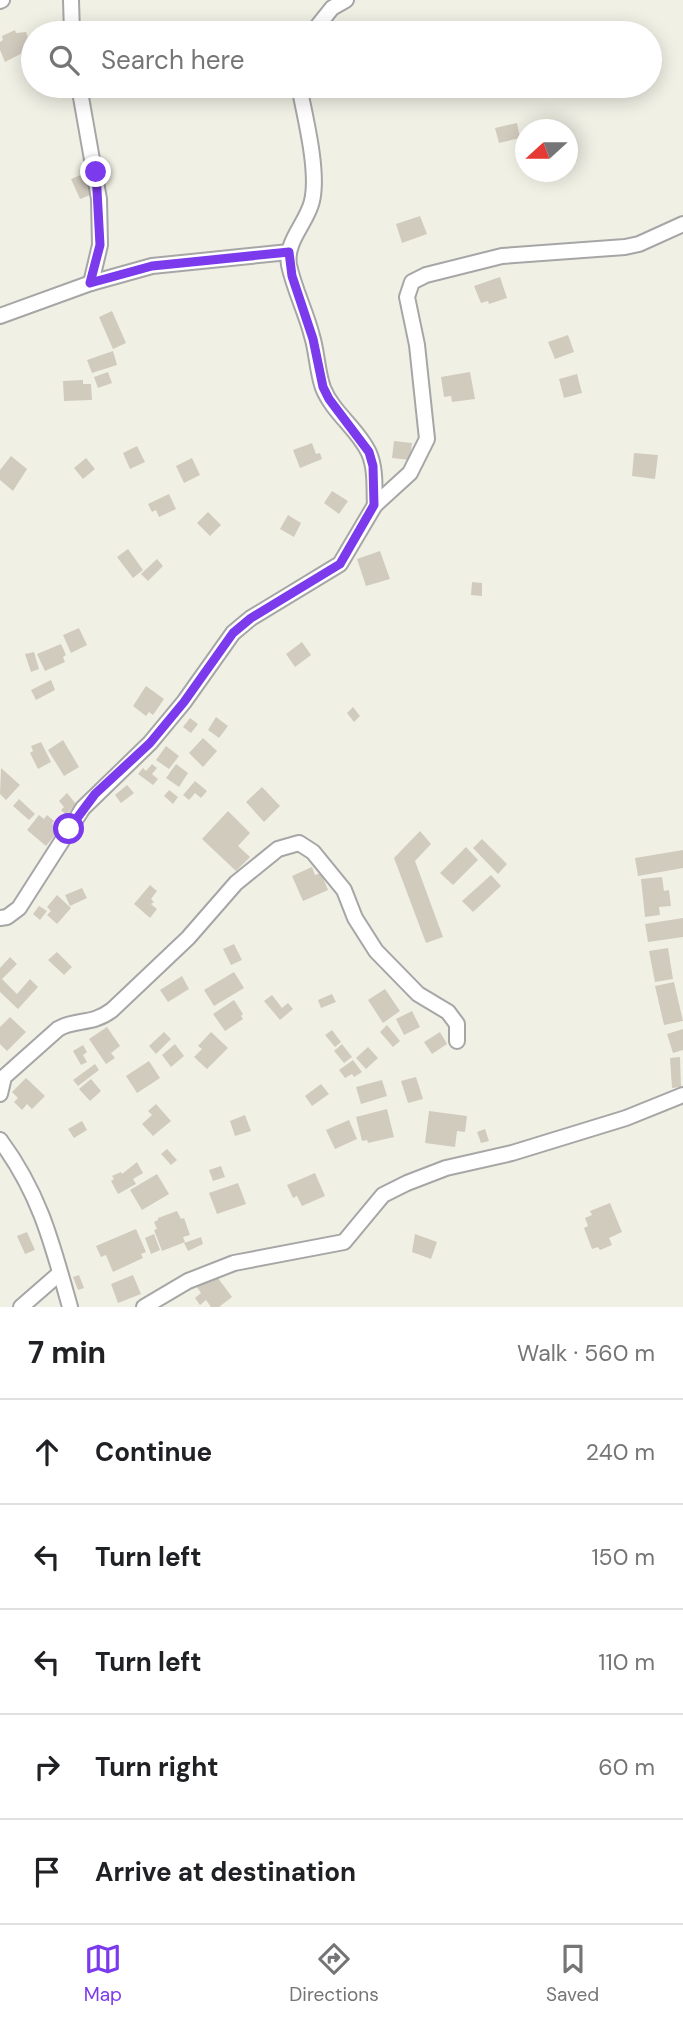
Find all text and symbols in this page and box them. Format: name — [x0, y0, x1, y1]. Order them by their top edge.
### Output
search box — [21, 21, 662, 98]
icon: search — [45, 41, 83, 79]
text: Search here — [101, 43, 244, 77]
north arrow — [515, 119, 578, 182]
route end — [80, 156, 111, 187]
route start — [53, 813, 84, 844]
text: 7 min — [28, 1333, 106, 1372]
text: Walk · 560 m — [517, 1338, 655, 1368]
icon: ahead — [28, 1433, 66, 1471]
text: Continue — [95, 1435, 212, 1469]
text: 240 m — [586, 1437, 655, 1467]
icon: left — [28, 1538, 66, 1576]
text: Turn left — [95, 1540, 202, 1574]
text: 150 m — [591, 1542, 655, 1572]
icon: left — [28, 1643, 66, 1681]
text: Turn left — [95, 1645, 202, 1679]
text: 110 m — [598, 1647, 655, 1677]
icon: right — [28, 1748, 66, 1786]
text: Turn right — [95, 1750, 219, 1784]
text: 60 m — [598, 1752, 655, 1782]
icon: arrive — [28, 1853, 66, 1891]
text: Arrive at destination — [95, 1855, 356, 1889]
tab: Map — [84, 1940, 122, 2007]
tab: Directions — [289, 1940, 379, 2007]
tab: Saved — [546, 1940, 599, 2007]

